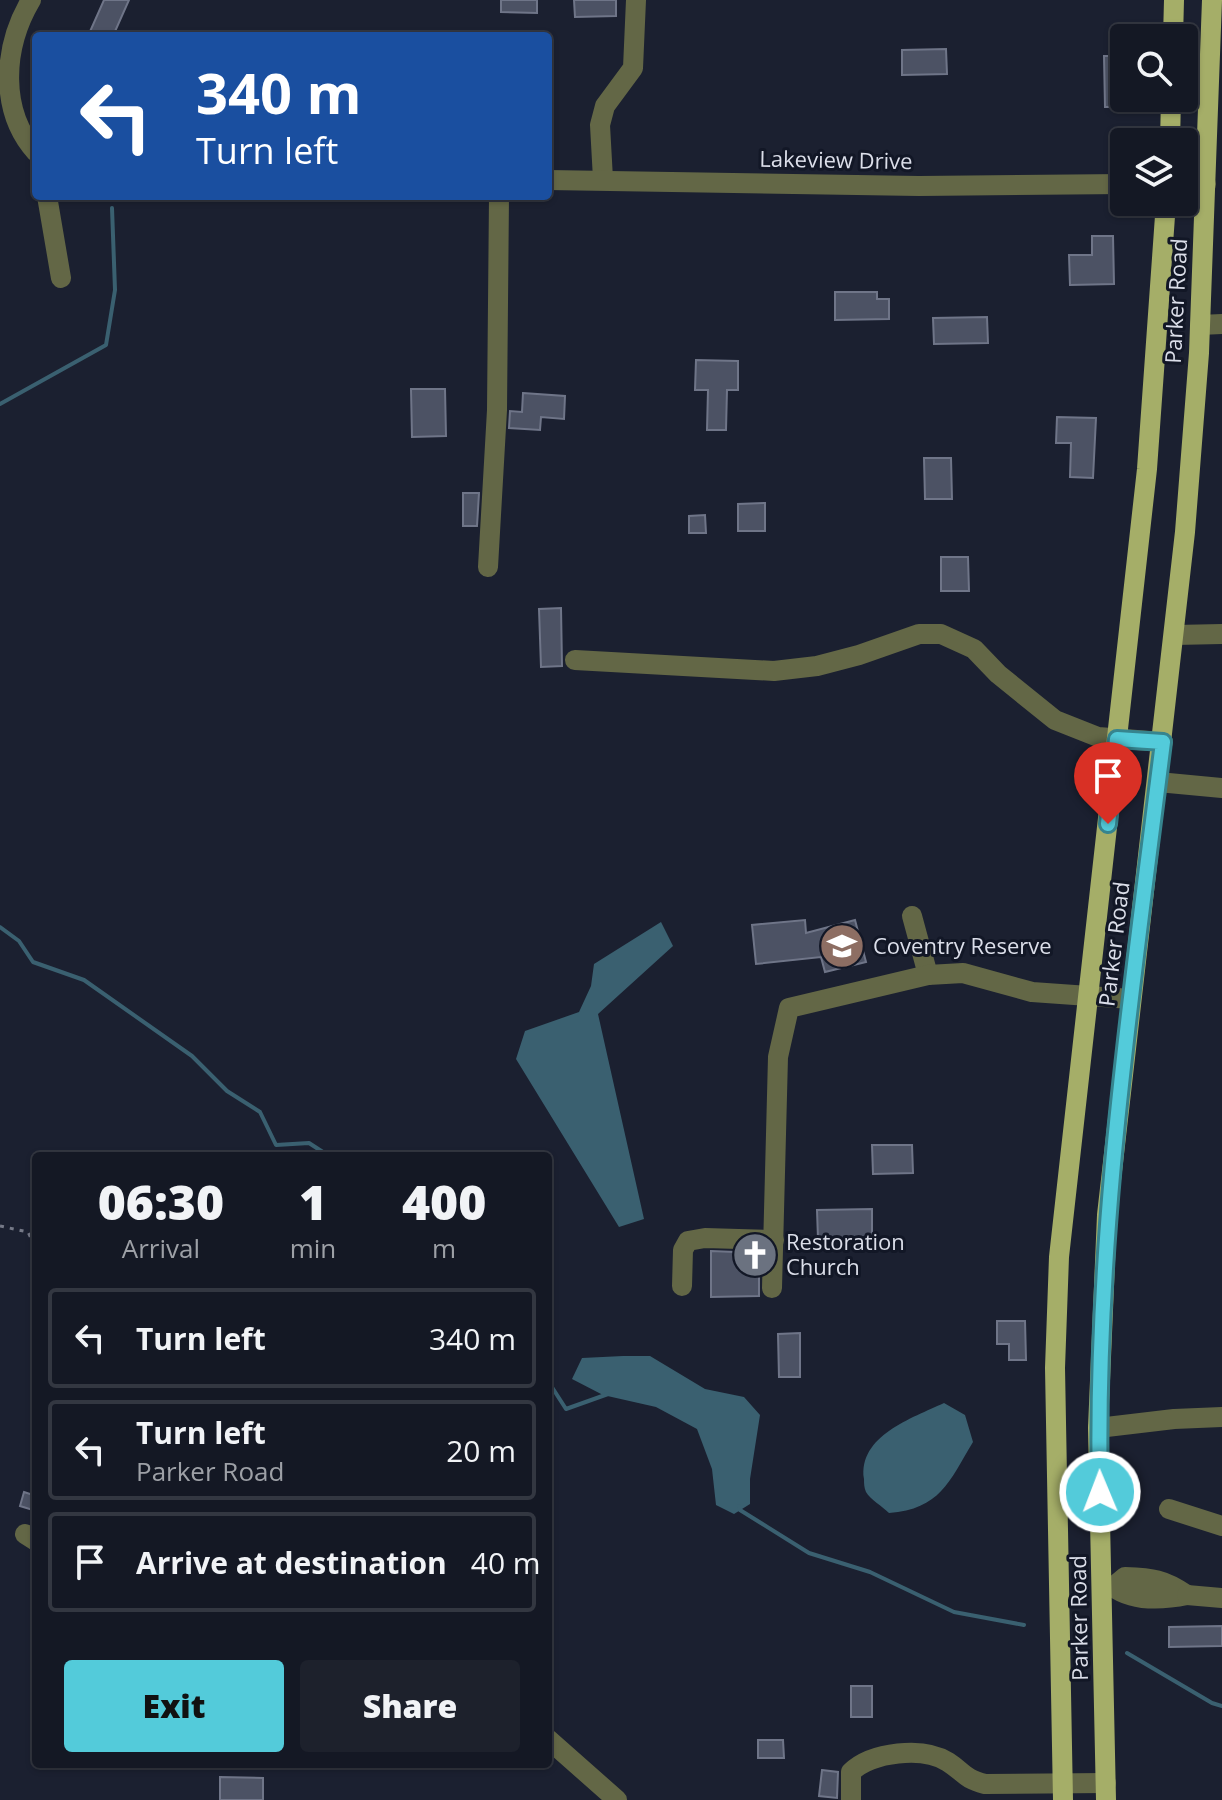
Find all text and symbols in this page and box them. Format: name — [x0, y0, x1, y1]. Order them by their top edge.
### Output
map controls — [1110, 24, 1198, 216]
button: search — [1110, 24, 1198, 112]
text: 340 m — [196, 54, 362, 130]
icon: left — [64, 64, 168, 168]
text: Turn left — [196, 126, 338, 175]
button: layers — [1110, 128, 1198, 216]
street label: Lakeview Drive — [759, 143, 913, 175]
street label: Parker Road — [1157, 237, 1193, 364]
pin — [1074, 742, 1142, 824]
icon: arrive — [1086, 754, 1130, 798]
street label: Parker Road — [1090, 880, 1136, 1008]
school or university icon: Coventry Reserve — [818, 922, 866, 970]
place label: Coventry Reserve — [873, 930, 1052, 960]
text: 06:30 — [98, 1169, 224, 1234]
text: 1 — [299, 1169, 327, 1234]
text: 400 — [402, 1169, 486, 1234]
place label: Restoration Church — [786, 1226, 905, 1281]
text: Arrival — [122, 1230, 200, 1266]
text: min — [290, 1230, 336, 1266]
text: m — [432, 1230, 456, 1266]
church icon: Restoration Church — [731, 1231, 779, 1279]
icon: left — [68, 1316, 112, 1360]
text: Turn left — [136, 1318, 266, 1359]
text: 340 m — [429, 1318, 516, 1359]
text: Turn left — [136, 1412, 266, 1453]
icon: left — [68, 1428, 112, 1472]
text: 20 m — [446, 1430, 516, 1471]
position arrow — [1058, 1450, 1142, 1534]
text: Parker Road — [136, 1453, 284, 1489]
icon: arrive — [68, 1540, 112, 1584]
text: Arrive at destination — [136, 1542, 447, 1583]
text: 40 m — [471, 1542, 541, 1583]
street label: Parker Road — [1062, 1555, 1094, 1681]
button: Exit — [64, 1660, 284, 1752]
button: Share — [300, 1660, 520, 1752]

